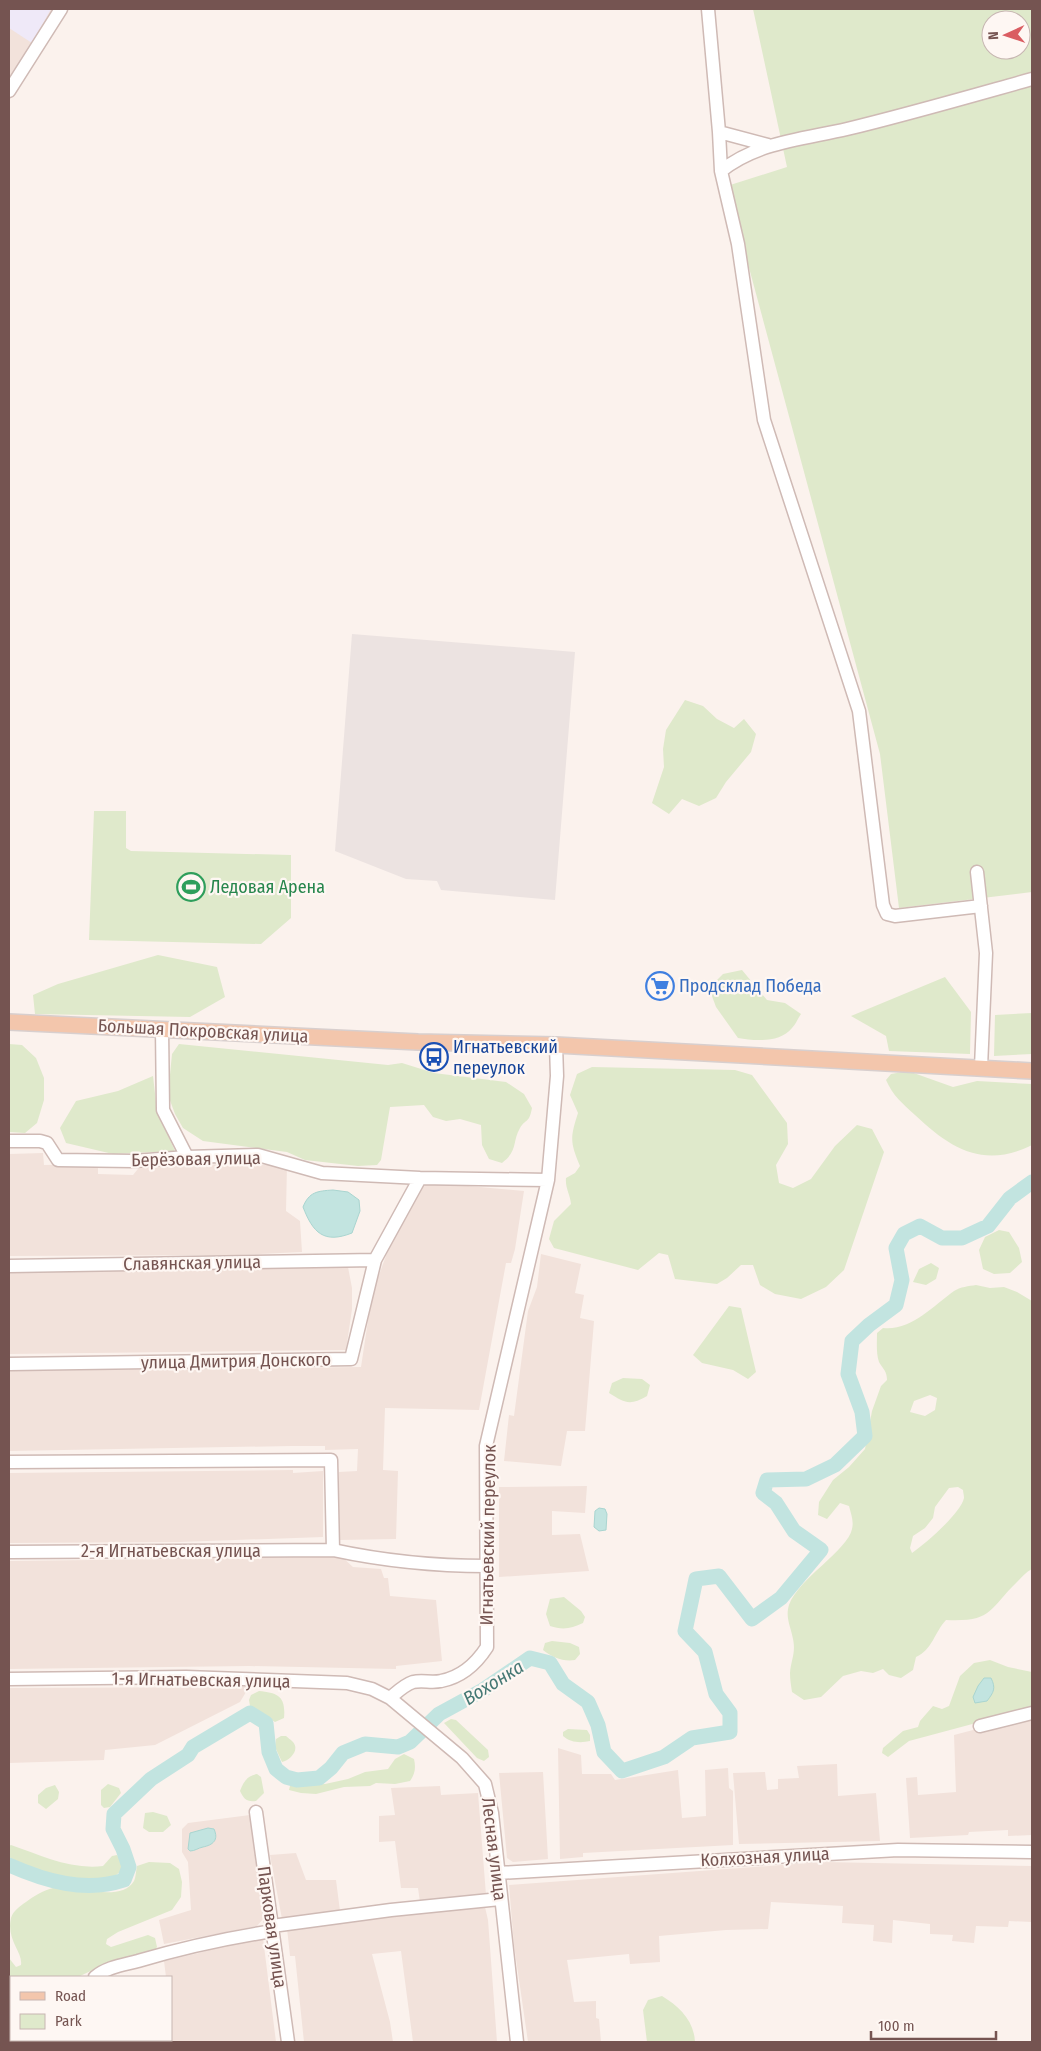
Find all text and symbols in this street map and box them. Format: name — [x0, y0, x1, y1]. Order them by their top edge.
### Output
north arrow — [981, 10, 1031, 60]
text: N — [985, 31, 1002, 40]
sports icon: Ледовая Арена — [176, 872, 206, 902]
place label: Ледовая Арена — [210, 876, 325, 898]
supermarket icon: Продсклад Победа — [645, 971, 675, 1001]
place label: Продсклад Победа — [679, 975, 822, 997]
street label: Большая Покровская улица — [97, 1014, 309, 1048]
place label: Игнатьевский переулок — [453, 1036, 558, 1079]
bus stop icon: Игнатьевский переулок — [419, 1042, 449, 1072]
street label: Берёзовая улица — [131, 1147, 261, 1171]
street label: Славянская улица — [123, 1251, 261, 1275]
street label: улица Дмитрия Донского — [141, 1348, 331, 1374]
street label: Игнатьевский переулок — [475, 1444, 501, 1626]
street label: 2-я Игнатьевская улица — [81, 1540, 261, 1562]
water label: Вохонка — [459, 1655, 528, 1710]
street label: 1-я Игнатьевская улица — [111, 1667, 291, 1693]
street label: Лесная улица — [477, 1796, 511, 1902]
street label: Колхозная улица — [700, 1843, 830, 1871]
street label: Парковая улица — [253, 1865, 291, 1990]
legend — [10, 1976, 172, 2041]
text: Road — [55, 1987, 86, 2005]
scale bar — [871, 2008, 996, 2040]
text: Park — [55, 2012, 82, 2030]
text: 100 m — [878, 2017, 915, 2035]

